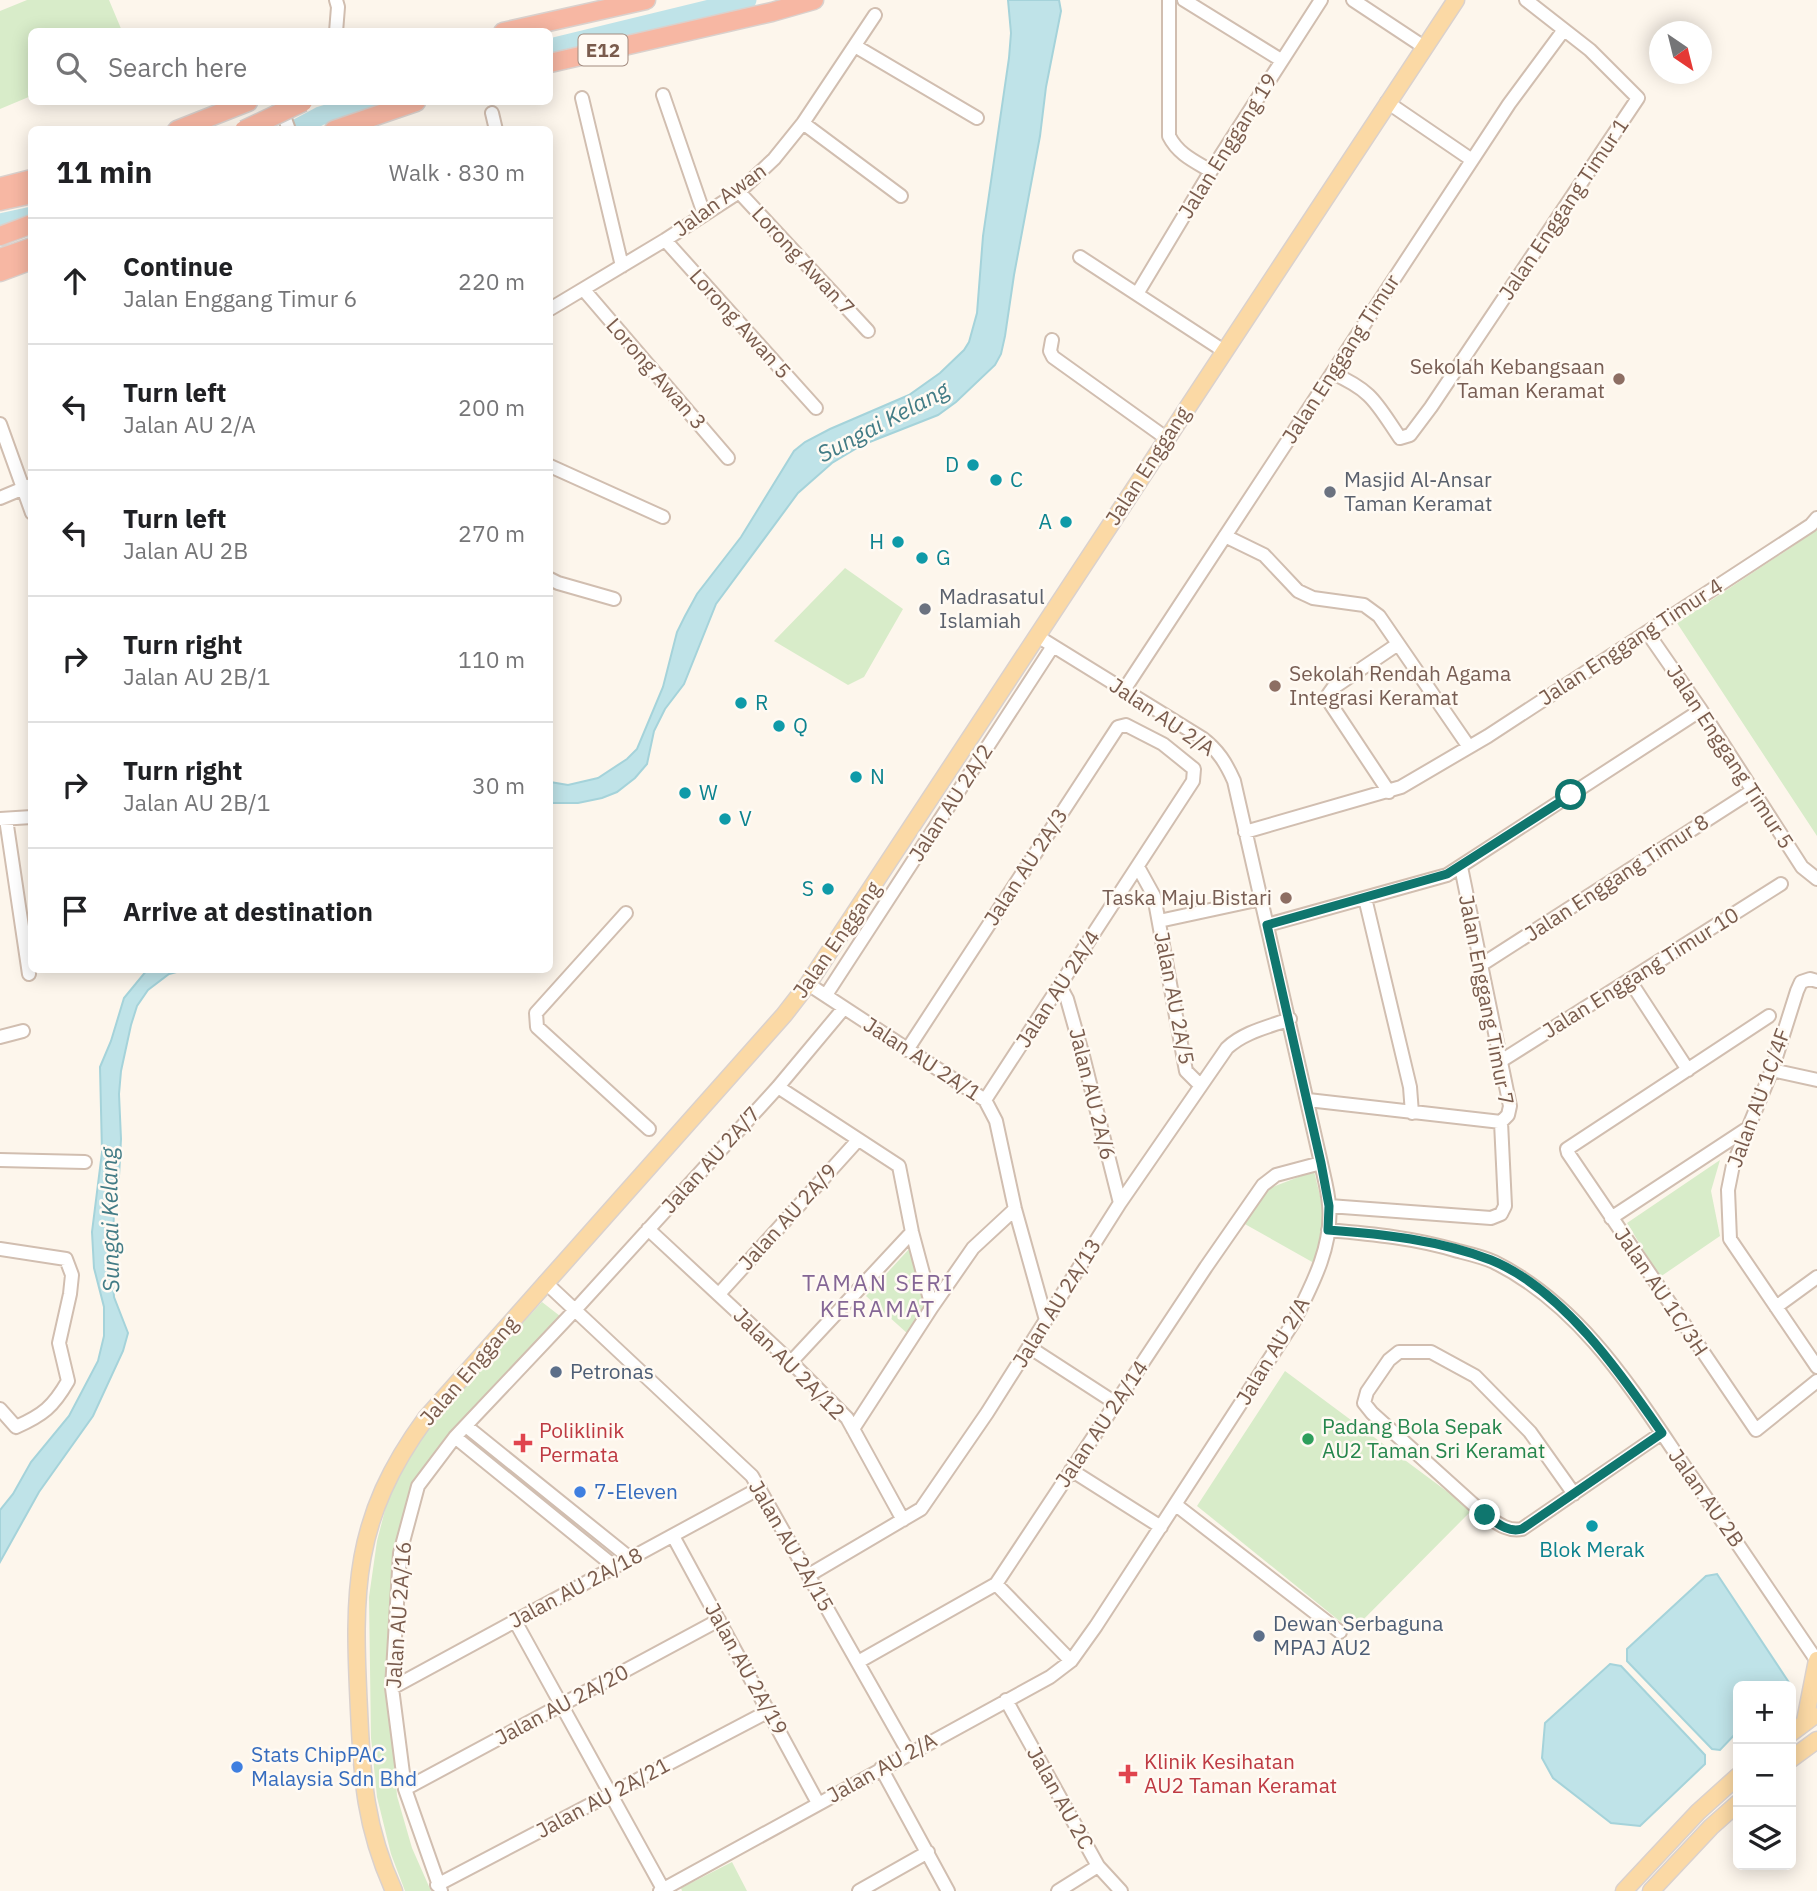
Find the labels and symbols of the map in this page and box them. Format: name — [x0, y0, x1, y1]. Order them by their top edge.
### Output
north arrow — [1649, 21, 1712, 84]
road number: E12 — [578, 34, 628, 66]
street label: Jalan Enggang 19 — [1171, 67, 1283, 223]
street label: Jalan Enggang Timur 1 — [1492, 112, 1635, 305]
street label: Jalan Awan — [667, 156, 771, 242]
street label: Lorong Awan 7 — [746, 200, 861, 321]
street label: Lorong Awan 5 — [684, 262, 798, 384]
street label: Jalan Enggang Timur — [1275, 268, 1406, 448]
street label: Lorong Awan 3 — [600, 312, 713, 435]
place label: Sekolah Kebangsaan Taman Keramat — [1410, 352, 1605, 404]
marker: Sekolah Kebangsaan Taman Keramat — [1611, 371, 1627, 387]
water label: Sungai Kelang — [812, 373, 955, 468]
street label: Jalan Enggang — [1098, 401, 1196, 530]
place label: D — [945, 450, 959, 478]
marker: D — [965, 457, 981, 473]
place label: C — [1010, 465, 1023, 493]
place label: Masjid Al-Ansar Taman Keramat — [1344, 465, 1492, 517]
marker: C — [988, 472, 1004, 488]
marker: Masjid Al-Ansar Taman Keramat — [1322, 484, 1338, 500]
place label: A — [1039, 507, 1052, 535]
marker: A — [1058, 514, 1074, 530]
place label: H — [869, 527, 884, 555]
marker: H — [890, 534, 906, 550]
place label: G — [936, 543, 951, 571]
marker: G — [914, 550, 930, 566]
street label: Jalan Enggang Timur 4 — [1533, 571, 1728, 711]
place label: Madrasatul Islamiah — [939, 582, 1045, 634]
marker: Madrasatul Islamiah — [917, 601, 933, 617]
place label: Sekolah Rendah Agama Integrasi Keramat — [1289, 659, 1511, 711]
street label: Jalan Enggang Timur 5 — [1661, 659, 1801, 854]
street label: Jalan AU 2/A — [1104, 671, 1221, 762]
marker: Sekolah Rendah Agama Integrasi Keramat — [1267, 678, 1283, 694]
place label: R — [755, 688, 768, 716]
marker: R — [733, 695, 749, 711]
place label: Q — [793, 711, 808, 739]
marker: Q — [771, 718, 787, 734]
street label: Jalan AU 2A/2 — [902, 738, 999, 867]
place label: N — [870, 762, 885, 790]
marker: N — [848, 769, 864, 785]
place label: W — [699, 778, 718, 806]
route start — [1555, 779, 1586, 810]
marker: W — [677, 785, 693, 801]
street label: Jalan AU 2A/3 — [977, 802, 1074, 931]
place label: V — [739, 804, 752, 832]
street label: Jalan Enggang Timur 8 — [1519, 807, 1714, 947]
marker: V — [717, 811, 733, 827]
place label: S — [802, 874, 814, 902]
street label: Jalan Enggang — [786, 876, 887, 1003]
marker: S — [820, 881, 836, 897]
place label: Taska Maju Bistari — [1102, 883, 1272, 911]
marker: Taska Maju Bistari — [1278, 890, 1294, 906]
street label: Jalan Enggang Timur 7 — [1453, 892, 1521, 1108]
street label: Jalan Enggang Timur 10 — [1537, 900, 1744, 1044]
street label: Jalan AU 2A/4 — [1009, 924, 1106, 1053]
street label: Jalan AU 2A/5 — [1148, 929, 1202, 1067]
street label: Jalan AU 2A/1 — [858, 1010, 987, 1107]
street label: Jalan AU 1C/4F — [1720, 1024, 1796, 1171]
street label: Jalan AU 2A/6 — [1063, 1025, 1123, 1163]
street label: Jalan AU 2A/7 — [655, 1100, 766, 1219]
water label: Sungai Kelang — [93, 1146, 125, 1293]
street label: Jalan AU 2A/9 — [732, 1157, 843, 1276]
street label: Jalan AU 1C/3H — [1608, 1222, 1715, 1361]
street label: Jalan AU 2A/13 — [1005, 1233, 1107, 1372]
district label: TAMAN SERI KERAMAT — [802, 1267, 954, 1323]
street label: Jalan AU 2/A — [1229, 1291, 1315, 1410]
street label: Jalan AU 2A/12 — [728, 1301, 852, 1425]
street label: Jalan Enggang — [413, 1310, 524, 1431]
street label: Jalan AU 2A/14 — [1048, 1355, 1154, 1492]
place label: Petronas — [570, 1357, 654, 1385]
marker: Petronas — [548, 1364, 564, 1380]
place label: Padang Bola Sepak AU2 Taman Sri Keramat — [1322, 1412, 1545, 1464]
place label: Poliklinik Permata — [539, 1416, 624, 1468]
marker: Padang Bola Sepak AU2 Taman Sri Keramat — [1300, 1431, 1316, 1447]
marker: Poliklinik Permata — [513, 1433, 533, 1453]
street label: Jalan AU 2B — [1663, 1443, 1751, 1552]
street label: Jalan AU 2A/15 — [743, 1475, 841, 1616]
place label: 7-Eleven — [594, 1477, 678, 1505]
marker: 7-Eleven — [572, 1484, 588, 1500]
route end — [1469, 1499, 1500, 1530]
marker: Blok Merak — [1584, 1518, 1600, 1534]
place label: Blok Merak — [1539, 1535, 1645, 1563]
street label: Jalan AU 2A/16 — [379, 1540, 417, 1689]
street label: Jalan AU 2A/18 — [504, 1540, 647, 1634]
street label: Jalan AU 2A/19 — [699, 1597, 795, 1740]
place label: Dewan Serbaguna MPAJ AU2 — [1273, 1609, 1443, 1661]
marker: Dewan Serbaguna MPAJ AU2 — [1251, 1628, 1267, 1644]
street label: Jalan AU 2A/20 — [490, 1657, 633, 1751]
street label: Jalan AU 2/A — [822, 1725, 941, 1809]
place label: Stats ChipPAC Malaysia Sdn Bhd — [251, 1740, 417, 1792]
street label: Jalan AU 2C — [1021, 1741, 1101, 1854]
place label: Klinik Kesihatan AU2 Taman Keramat — [1144, 1747, 1337, 1799]
street label: Jalan AU 2A/21 — [531, 1750, 674, 1844]
marker: Stats ChipPAC Malaysia Sdn Bhd — [229, 1759, 245, 1775]
marker: Klinik Kesihatan AU2 Taman Keramat — [1118, 1764, 1138, 1784]

